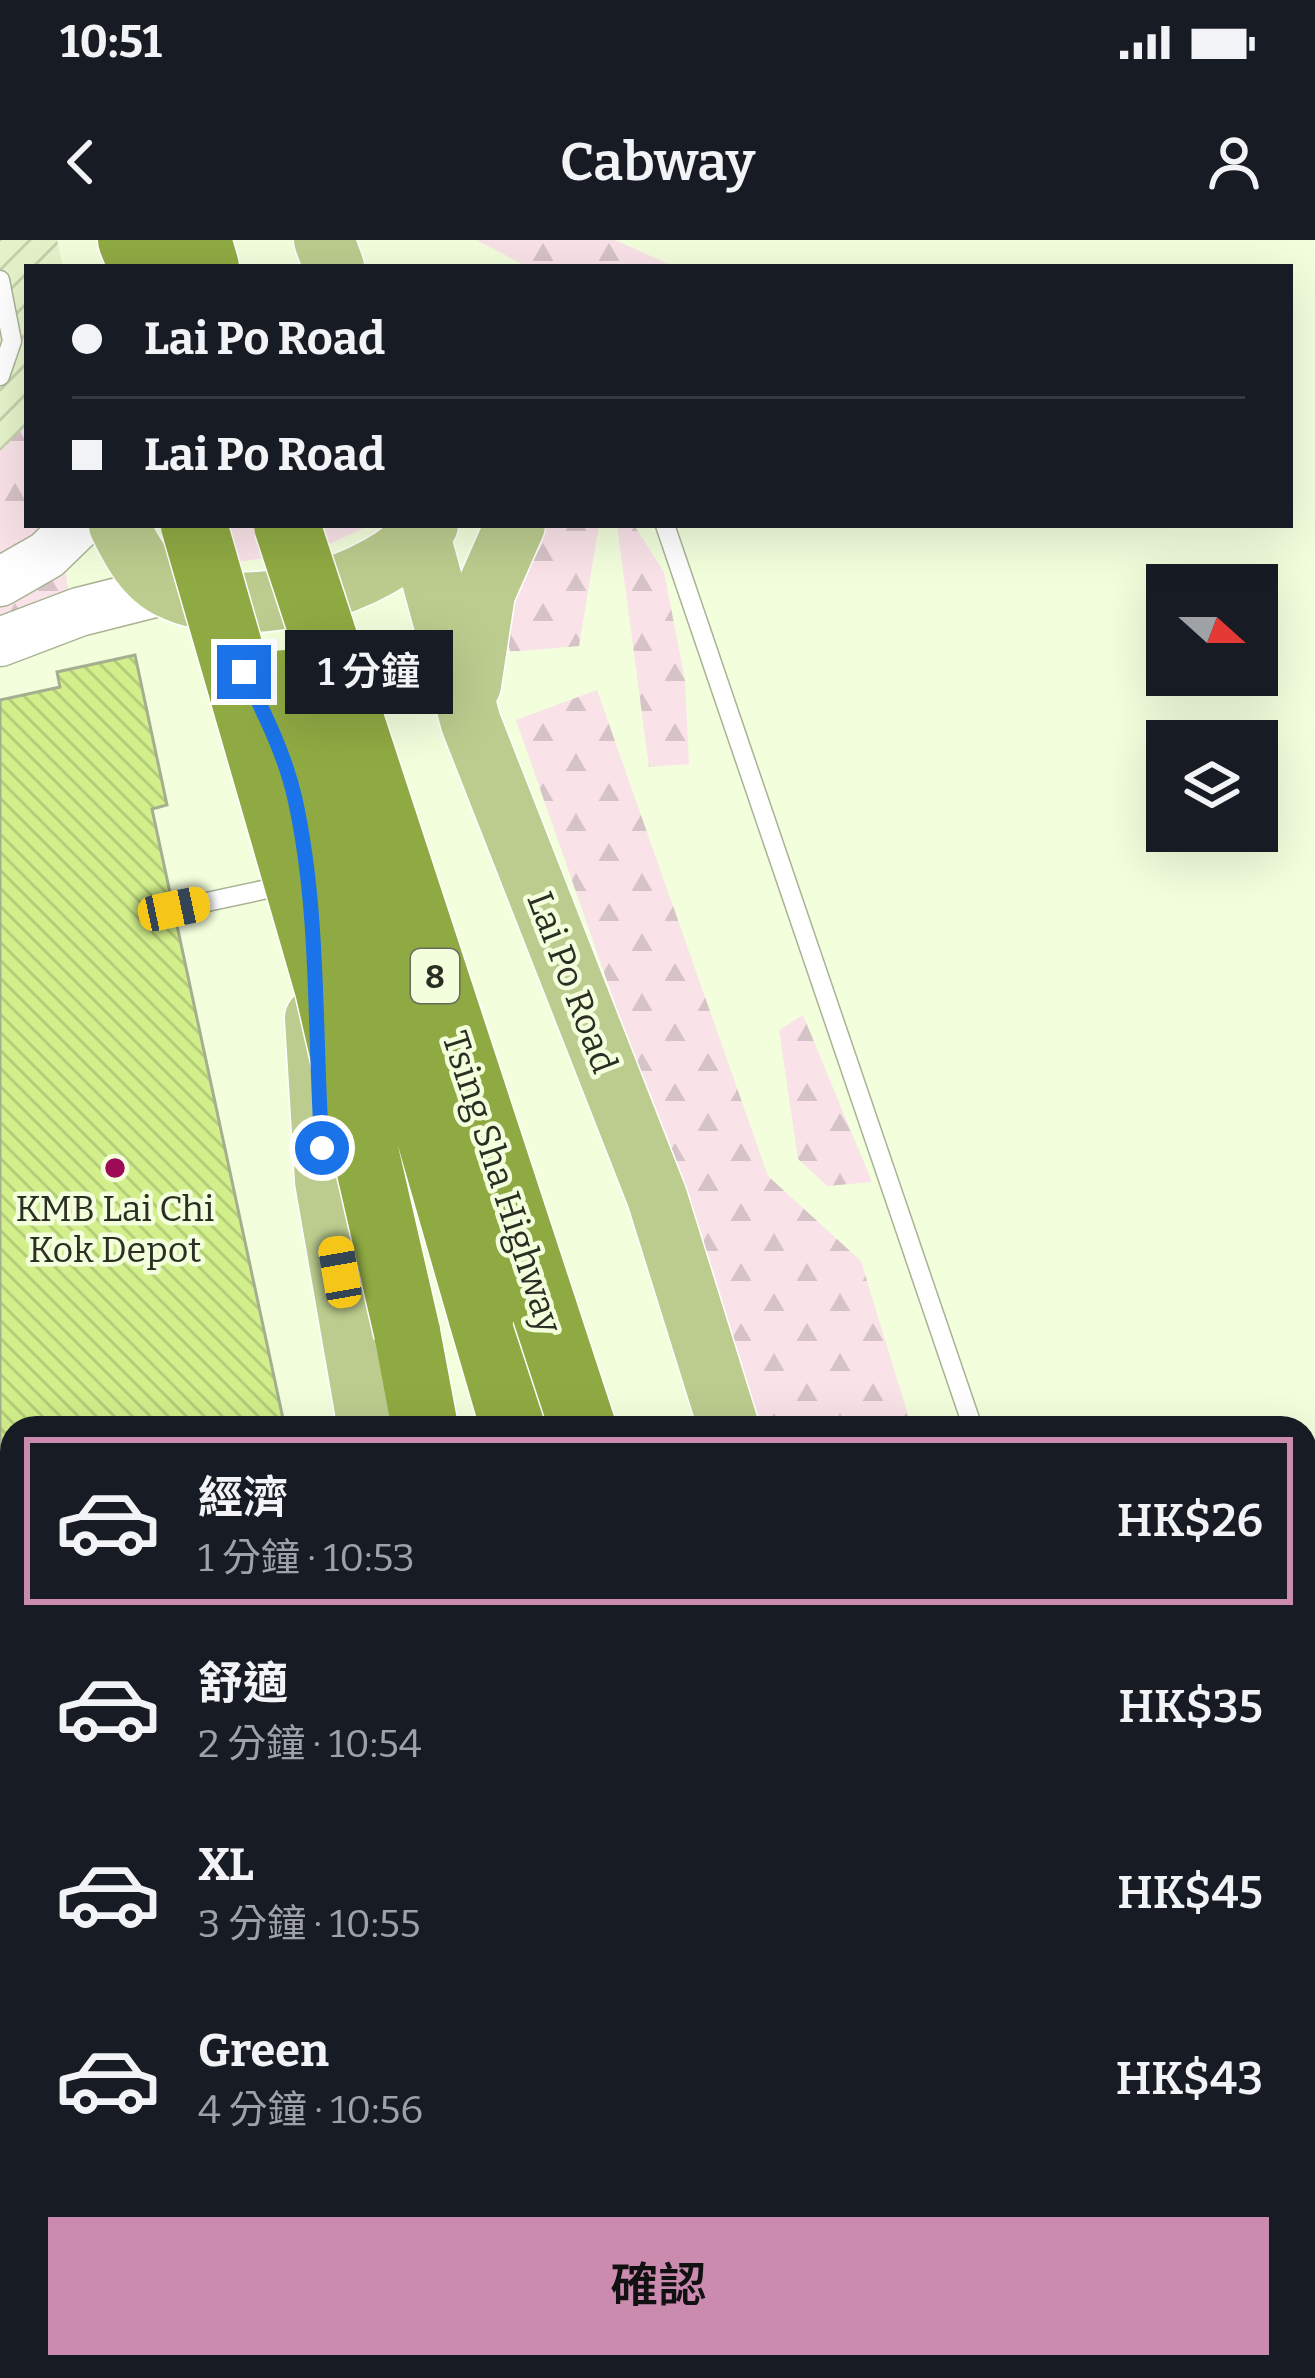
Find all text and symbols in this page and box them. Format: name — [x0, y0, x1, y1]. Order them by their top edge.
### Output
text: 10:51 — [60, 15, 162, 69]
icon: back — [48, 129, 114, 195]
icon: person — [1201, 129, 1267, 195]
text: Cabway — [560, 130, 755, 194]
text: Lai Po Road — [144, 312, 385, 366]
text: Lai Po Road — [144, 428, 385, 482]
north arrow — [1146, 564, 1278, 696]
map controls — [1146, 564, 1278, 852]
callout: 1 分鐘 — [286, 630, 454, 714]
route end — [217, 645, 271, 699]
text: 1 分鐘 — [318, 649, 420, 695]
button: layers — [1146, 720, 1278, 852]
car — [135, 884, 213, 934]
street label: Lai Po Road — [517, 886, 627, 1079]
road number: 8 — [411, 949, 459, 1003]
street label: Tsing Sha Highway — [433, 1026, 572, 1340]
route start — [295, 1121, 349, 1175]
marker: KMB Lai Chi Kok Depot — [102, 1155, 128, 1181]
place label: KMB Lai Chi Kok Depot — [15, 1187, 215, 1272]
car — [316, 1233, 364, 1311]
icon: car — [54, 1467, 162, 1575]
text: 經濟 — [198, 1471, 288, 1525]
text: HK$26 — [1117, 1494, 1263, 1548]
text: 1 分鐘 · 10:53 — [198, 1535, 415, 1581]
icon: car — [54, 1653, 162, 1761]
text: 舒適 — [198, 1657, 288, 1711]
text: HK$35 — [1119, 1680, 1263, 1734]
text: 2 分鐘 · 10:54 — [198, 1721, 422, 1767]
text: XL — [198, 1838, 254, 1892]
icon: car — [54, 1839, 162, 1947]
text: HK$45 — [1117, 1866, 1263, 1920]
text: 3 分鐘 · 10:55 — [198, 1901, 421, 1947]
text: Green — [198, 2024, 329, 2078]
icon: car — [54, 2025, 162, 2133]
text: HK$43 — [1116, 2052, 1263, 2106]
text: 4 分鐘 · 10:56 — [198, 2087, 423, 2133]
button: 確認 — [48, 2217, 1269, 2355]

